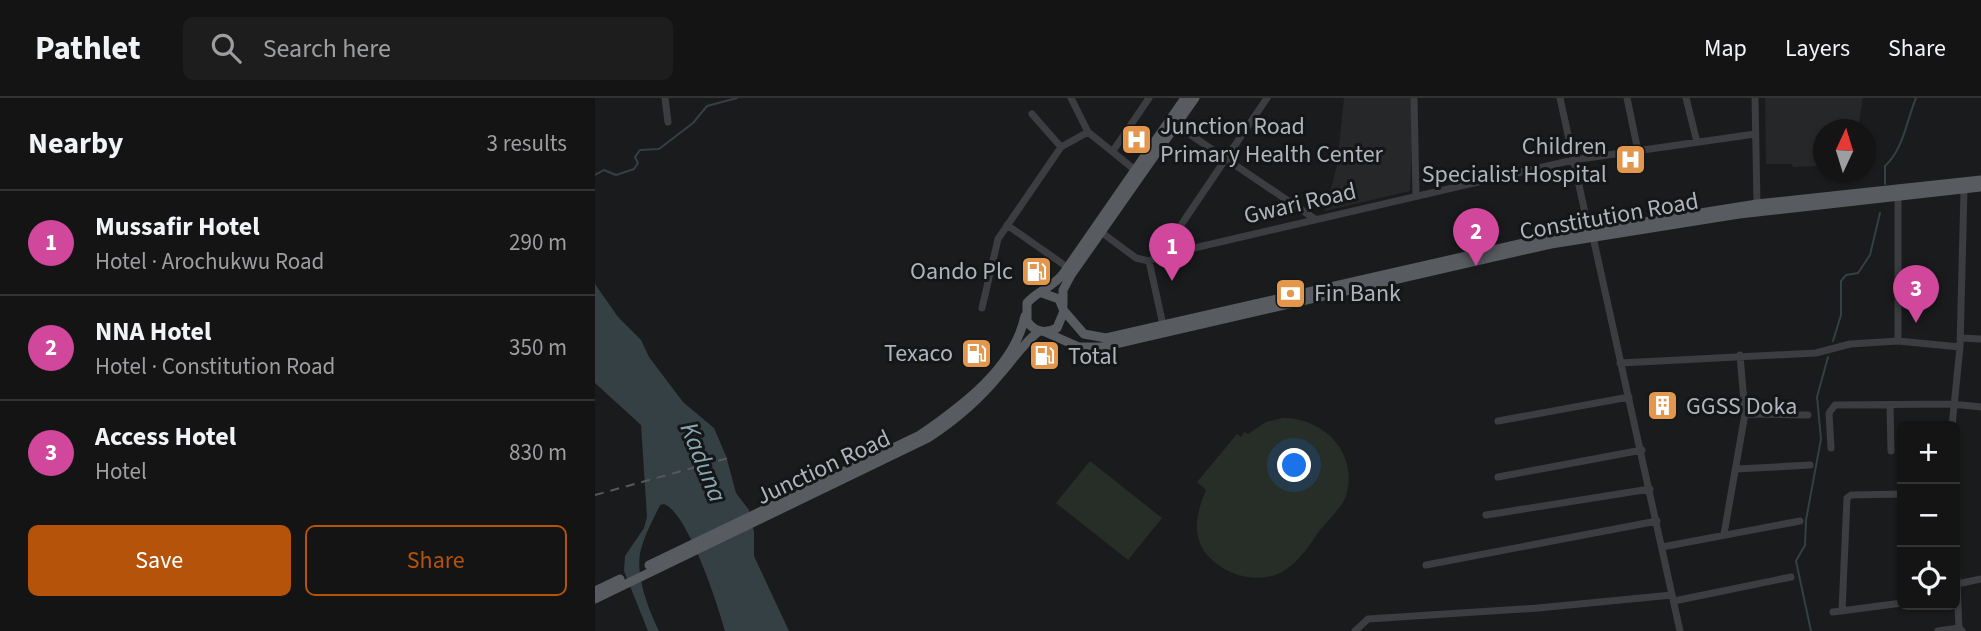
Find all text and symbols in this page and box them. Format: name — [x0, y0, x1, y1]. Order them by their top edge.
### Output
search box — [183, 17, 673, 80]
text: Pathlet — [35, 25, 141, 72]
icon: search — [207, 29, 245, 67]
text: Search here — [263, 30, 391, 67]
text: Map — [1704, 31, 1747, 66]
text: Layers — [1785, 31, 1850, 66]
text: Share — [1888, 31, 1946, 66]
place label: Junction Road Primary Health Center — [1160, 109, 1384, 172]
north arrow — [1813, 119, 1876, 182]
text: Nearby — [28, 122, 123, 165]
hospital icon: Junction Road Primary Health Center — [1120, 123, 1154, 157]
text: 3 results — [487, 127, 567, 160]
place label: Children Specialist Hospital — [1422, 129, 1607, 192]
hospital icon: Children Specialist Hospital — [1613, 143, 1647, 177]
street label: Gwari Road — [1240, 174, 1360, 233]
street label: Constitution Road — [1517, 184, 1701, 249]
text: Mussafir Hotel — [95, 208, 260, 245]
pin: 2 — [1453, 208, 1499, 266]
pin: 1 — [1149, 223, 1195, 281]
text: 1 — [45, 226, 57, 259]
text: 290 m — [509, 226, 567, 259]
text: Hotel · Arochukwu Road — [95, 245, 324, 278]
place label: Oando Plc — [910, 254, 1013, 289]
fuel station icon: Oando Plc — [1019, 254, 1053, 288]
pin: 3 — [1893, 265, 1939, 323]
bank icon: Fin Bank — [1274, 276, 1308, 310]
place label: Fin Bank — [1314, 276, 1401, 311]
text: NNA Hotel — [95, 313, 211, 350]
text: 2 — [45, 331, 57, 364]
text: 350 m — [509, 331, 567, 364]
place label: Texaco — [884, 336, 953, 371]
fuel station icon: Texaco — [959, 336, 993, 370]
fuel station icon: Total — [1028, 339, 1062, 373]
place label: Total — [1068, 339, 1118, 374]
text: Hotel · Constitution Road — [95, 350, 335, 383]
building icon: GGSS Doka — [1646, 389, 1680, 423]
place label: GGSS Doka — [1686, 389, 1797, 424]
water label: Kaduna — [671, 417, 736, 508]
text: Access Hotel — [95, 418, 236, 455]
street label: Junction Road — [750, 421, 896, 514]
map controls — [1897, 421, 1960, 610]
button: + — [1897, 421, 1960, 484]
text: 3 — [45, 436, 57, 469]
text: 830 m — [509, 436, 567, 469]
your location — [1277, 448, 1311, 482]
text: Hotel — [95, 455, 147, 488]
button: − — [1897, 484, 1960, 547]
button: Save — [28, 525, 291, 596]
button: Share — [305, 525, 567, 596]
button: locate — [1897, 547, 1960, 610]

